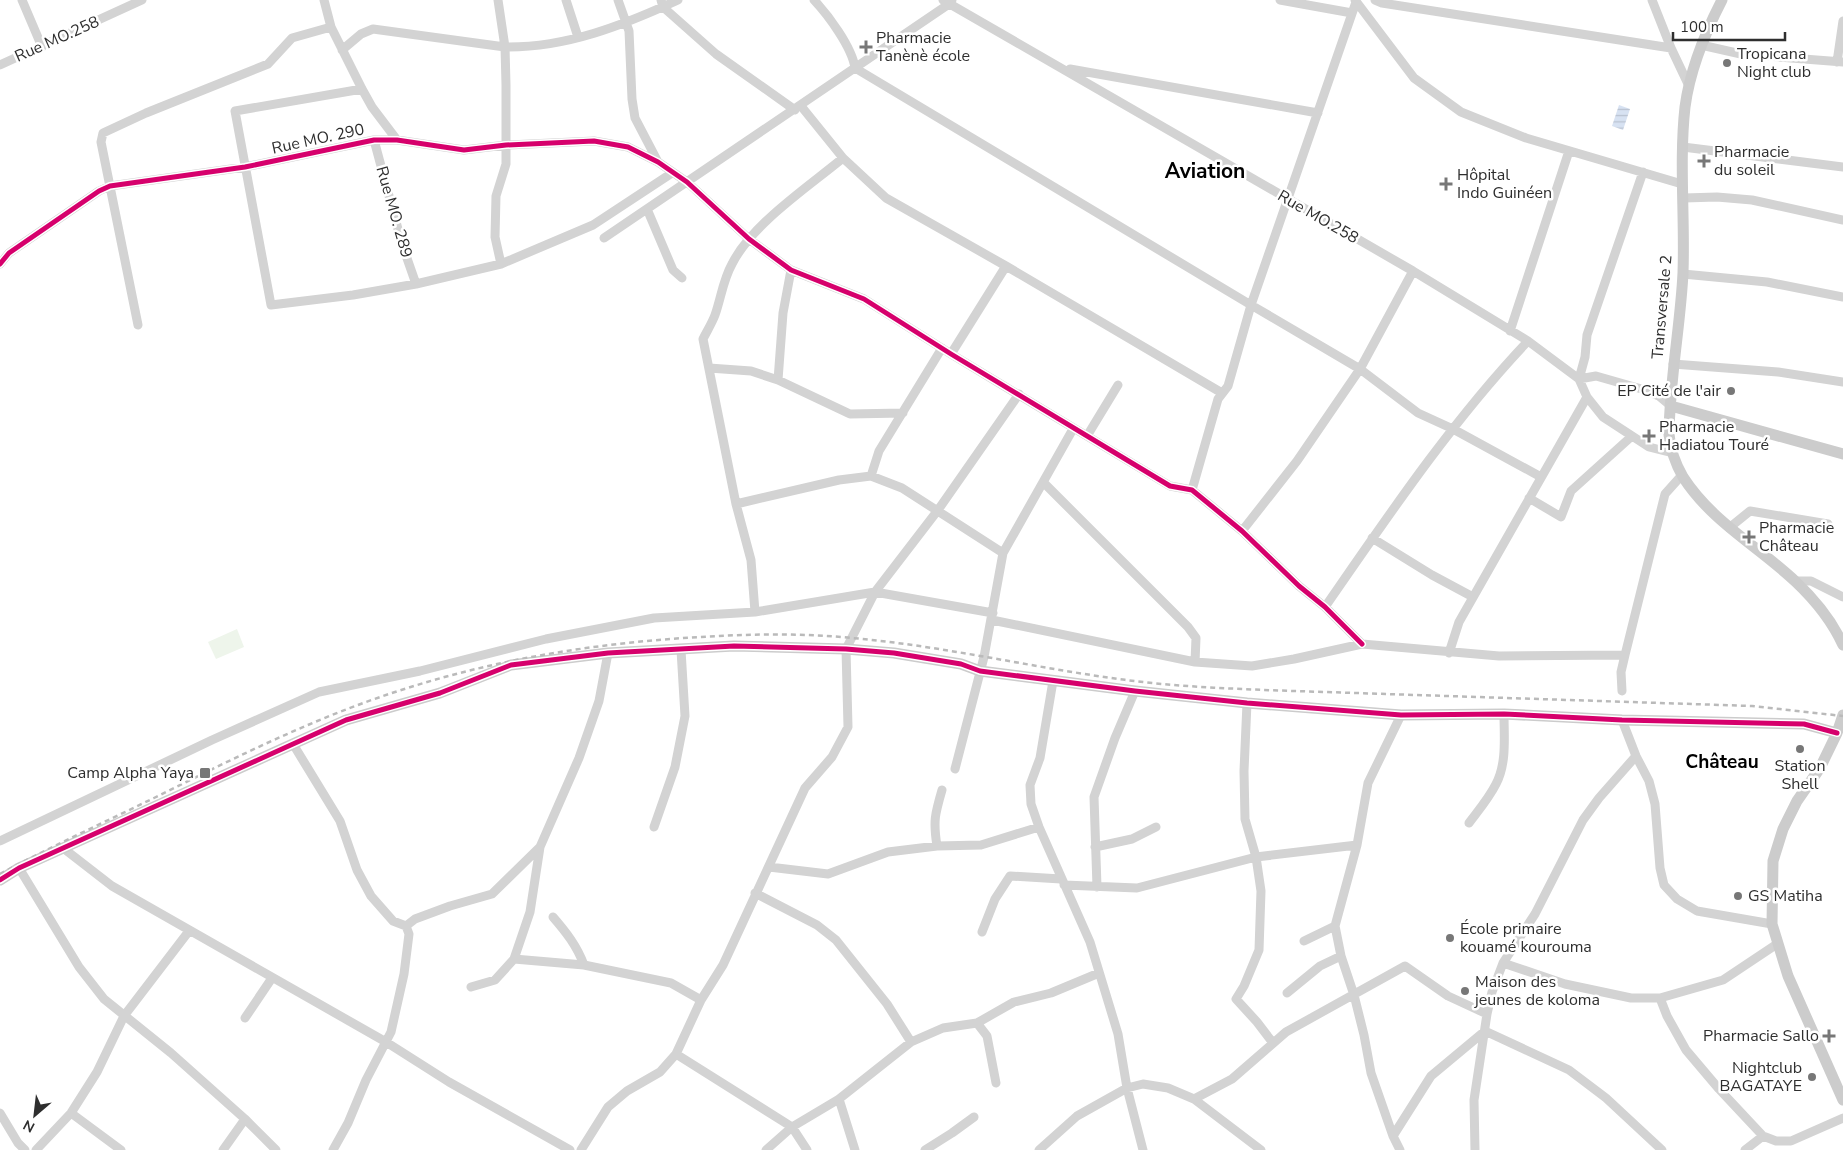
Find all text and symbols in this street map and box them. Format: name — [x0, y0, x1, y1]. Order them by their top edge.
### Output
scale bar — [1673, 10, 1786, 42]
street label: Rue MO.258 — [11, 11, 103, 67]
text: 100 m — [1680, 17, 1724, 37]
place label: Pharmacie Tanènè école — [876, 27, 970, 67]
marker: Pharmacie Tanènè école — [860, 41, 872, 53]
place label: Tropicana Night club — [1737, 43, 1811, 83]
marker: Tropicana Night club — [1721, 57, 1733, 69]
street label: Rue MO. 290 — [270, 118, 366, 160]
place label: Pharmacie du soleil — [1714, 141, 1789, 181]
marker: Pharmacie du soleil — [1698, 155, 1710, 167]
district label: Aviation — [1165, 157, 1245, 185]
street label: Rue MO. 289 — [370, 164, 418, 260]
place label: Hôpital Indo Guinéen — [1457, 164, 1552, 204]
marker: Hôpital Indo Guinéen — [1439, 177, 1453, 191]
street label: Rue MO.258 — [1273, 185, 1363, 249]
street label: Transversale 2 — [1646, 254, 1678, 360]
place label: EP Cité de l'air — [1617, 380, 1721, 402]
marker: EP Cité de l'air — [1725, 385, 1737, 397]
place label: Pharmacie Hadiatou Touré — [1659, 416, 1769, 456]
marker: Pharmacie Hadiatou Touré — [1643, 430, 1655, 442]
place label: Pharmacie Château — [1759, 517, 1834, 557]
marker: Pharmacie Château — [1743, 531, 1755, 543]
marker: Station Shell — [1794, 743, 1806, 755]
district label: Château — [1685, 749, 1759, 775]
place label: Station Shell — [1774, 755, 1826, 795]
place label: Camp Alpha Yaya — [67, 762, 194, 784]
marker: Camp Alpha Yaya — [198, 766, 212, 780]
place label: GS Matiha — [1748, 885, 1823, 907]
marker: GS Matiha — [1732, 890, 1744, 902]
place label: École primaire kouamé kourouma — [1460, 918, 1592, 958]
marker: École primaire kouamé kourouma — [1444, 932, 1456, 944]
place label: Maison des jeunes de koloma — [1474, 971, 1600, 1011]
marker: Maison des jeunes de koloma — [1459, 985, 1471, 997]
place label: Pharmacie Sallo — [1703, 1025, 1819, 1047]
marker: Pharmacie Sallo — [1823, 1030, 1835, 1042]
place label: Nightclub BAGATAYE — [1720, 1057, 1802, 1097]
marker: Nightclub BAGATAYE — [1806, 1071, 1818, 1083]
north arrow — [10, 1090, 60, 1140]
text: N — [20, 1115, 38, 1137]

